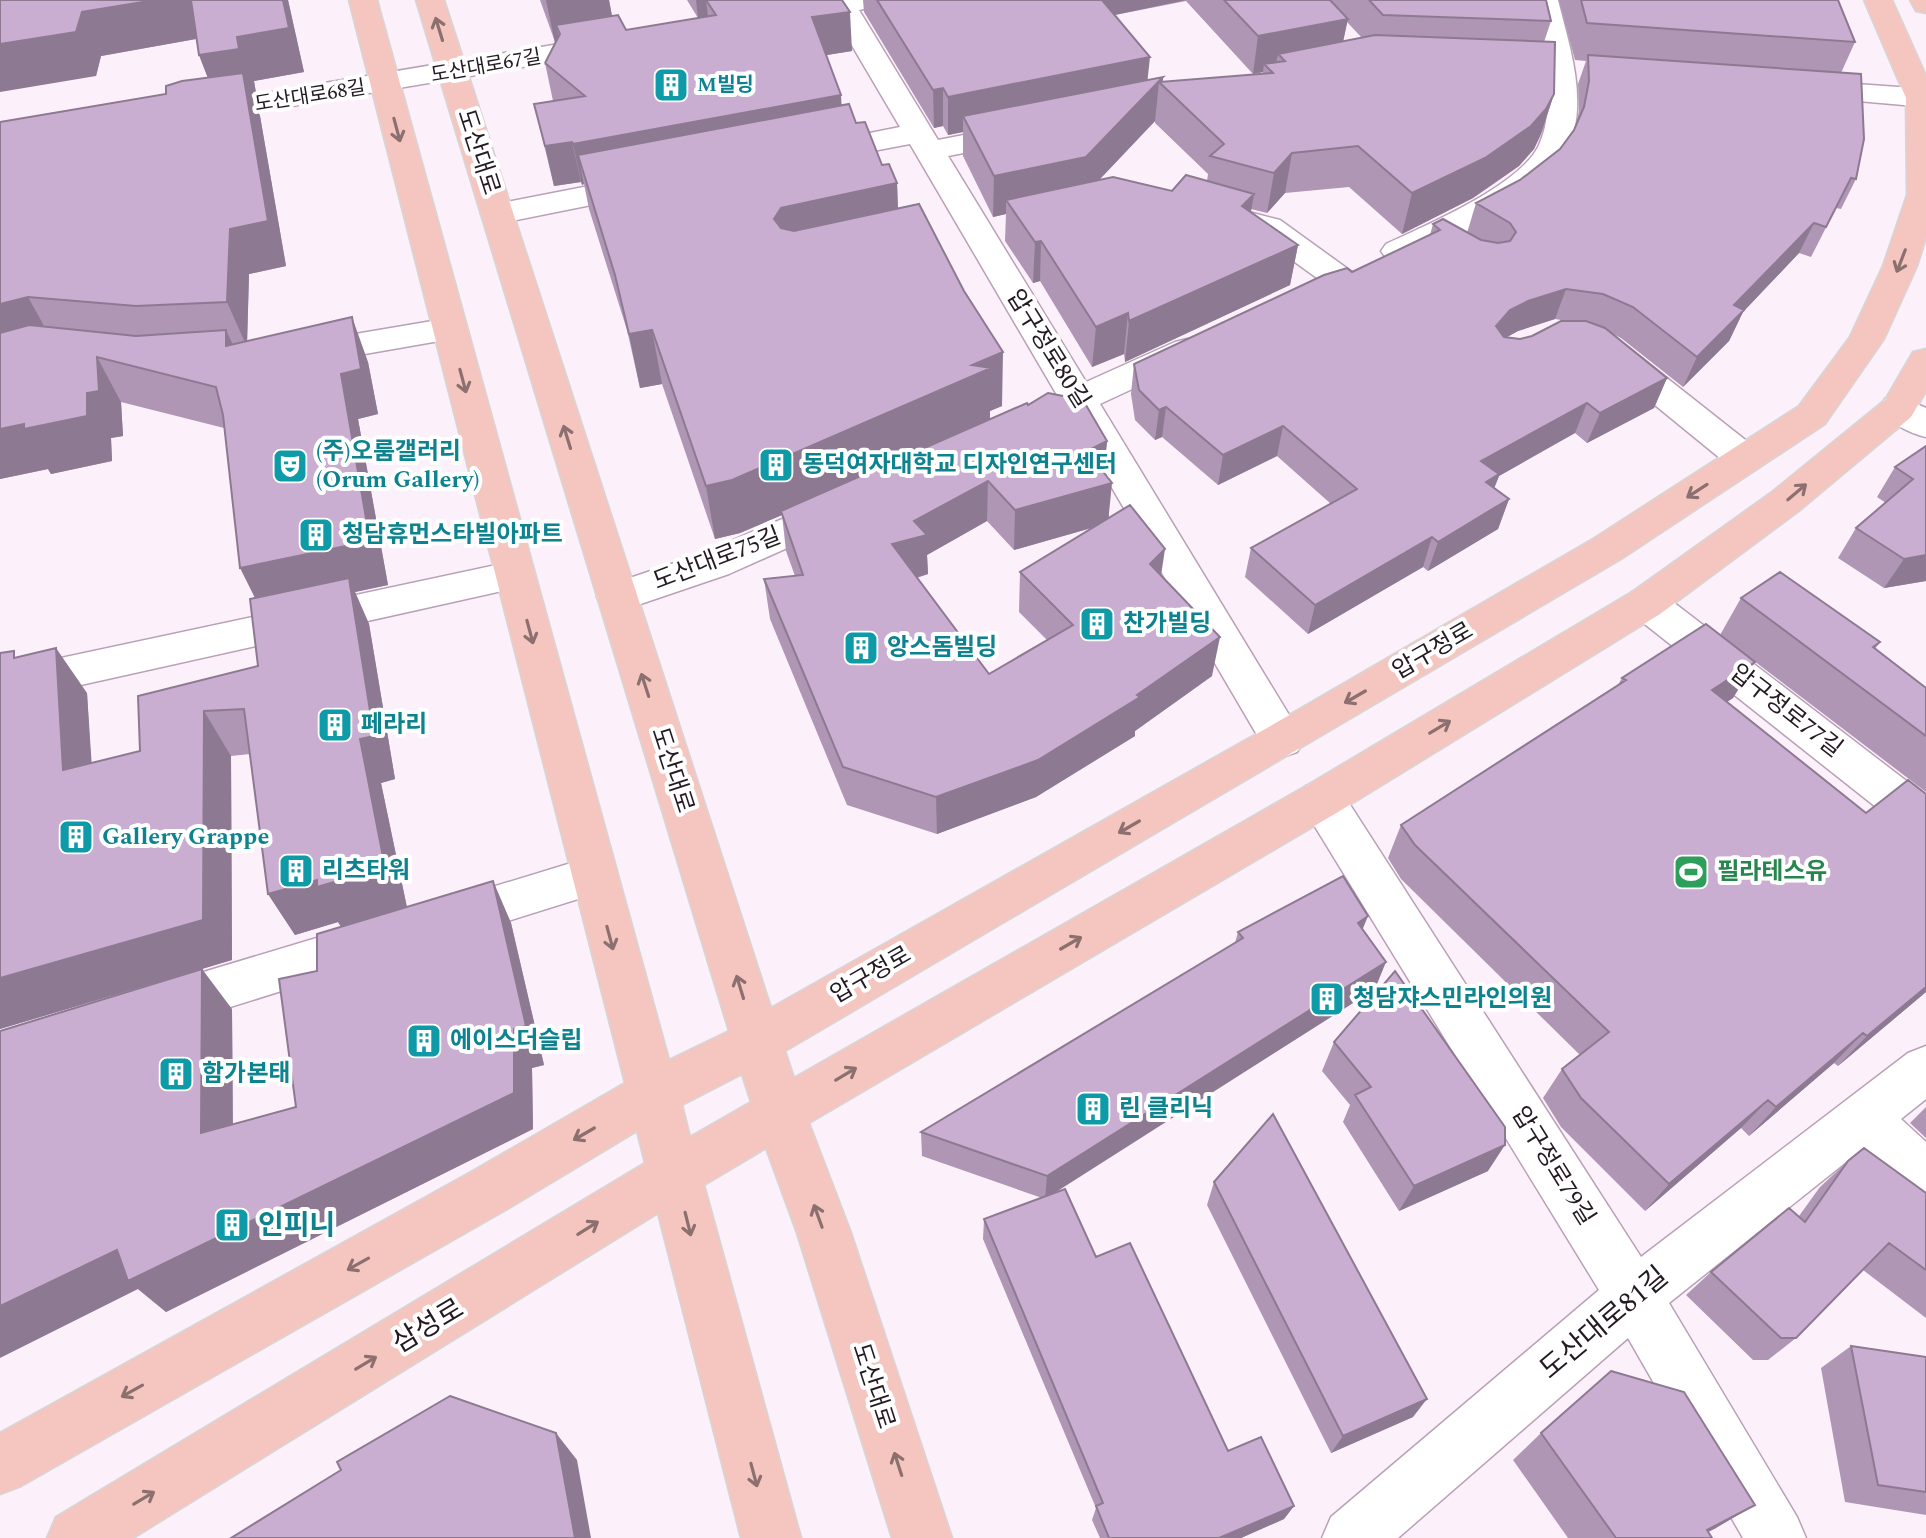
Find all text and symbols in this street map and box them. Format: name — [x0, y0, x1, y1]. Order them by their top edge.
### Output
one-way arrow — [431, 17, 445, 42]
street label: 도산대로67길 — [428, 42, 544, 90]
building icon: M빌딩 — [652, 66, 690, 104]
place label: M빌딩 — [697, 70, 754, 100]
street label: 도산대로68길 — [252, 72, 368, 120]
street label: 도산대로 — [447, 104, 509, 200]
one-way arrow — [390, 116, 405, 142]
one-way arrow — [1893, 248, 1907, 273]
street label: 압구정로80길 — [997, 282, 1099, 416]
one-way arrow — [457, 367, 472, 393]
one-way arrow — [559, 425, 574, 451]
place label: (주)오룸갤러리 (Orum Gallery) — [316, 434, 480, 498]
building icon: 동덕여자대학교 디자인연구센터 — [757, 446, 795, 484]
theatre icon: (주)오룸갤러리 (Orum Gallery) — [271, 447, 309, 485]
place label: 동덕여자대학교 디자인연구센터 — [802, 447, 1117, 483]
one-way arrow — [1686, 483, 1709, 499]
one-way arrow — [1787, 483, 1807, 501]
building icon: 청담휴먼스타빌아파트 — [297, 516, 335, 554]
place label: 청담휴먼스타빌아파트 — [342, 517, 563, 553]
street label: 도산대로75길 — [648, 518, 786, 600]
building icon: 찬가빌딩 — [1078, 605, 1116, 643]
place label: 찬가빌딩 — [1123, 606, 1211, 642]
street label: 압구정로 — [1386, 613, 1480, 689]
one-way arrow — [523, 619, 538, 645]
building icon: 앙스돔빌딩 — [842, 629, 880, 667]
place label: 앙스돔빌딩 — [887, 630, 997, 666]
street label: 압구정로77길 — [1722, 655, 1850, 767]
one-way arrow — [637, 673, 652, 699]
one-way arrow — [1343, 690, 1367, 705]
building icon: 페라리 — [316, 706, 354, 744]
place label: 페라리 — [361, 707, 427, 743]
one-way arrow — [1429, 719, 1451, 736]
street label: 도산대로 — [641, 722, 703, 818]
building icon: Gallery Grappe — [57, 818, 95, 856]
place label: Gallery Grappe — [102, 819, 269, 855]
one-way arrow — [1118, 819, 1141, 835]
building icon: 리츠타워 — [277, 852, 315, 890]
place label: 리츠타워 — [322, 853, 410, 889]
sports icon: 필라테스유 — [1672, 853, 1710, 891]
place label: 필라테스유 — [1717, 854, 1827, 890]
one-way arrow — [604, 924, 619, 950]
one-way arrow — [1059, 935, 1082, 951]
street label: 압구정로 — [824, 937, 918, 1013]
one-way arrow — [732, 974, 747, 1000]
building icon: 청담쟈스민라인의원 — [1308, 980, 1346, 1018]
place label: 청담쟈스민라인의원 — [1353, 981, 1552, 1017]
building icon: 에이스더슬립 — [405, 1022, 443, 1060]
place label: 에이스더슬립 — [450, 1023, 582, 1059]
building icon: 함가본태 — [157, 1055, 195, 1093]
place label: 함가본태 — [202, 1056, 290, 1092]
one-way arrow — [834, 1066, 857, 1082]
building icon: 린 클리닉 — [1074, 1090, 1112, 1128]
place label: 린 클리닉 — [1119, 1091, 1213, 1127]
street label: 압구정로79길 — [1502, 1099, 1604, 1233]
one-way arrow — [573, 1126, 596, 1142]
place label: 인피니 — [258, 1204, 335, 1247]
one-way arrow — [810, 1205, 824, 1229]
building icon: 인피니 — [213, 1206, 251, 1244]
one-way arrow — [682, 1210, 697, 1236]
one-way arrow — [576, 1219, 599, 1235]
street label: 도산대로81길 — [1530, 1256, 1678, 1390]
one-way arrow — [347, 1257, 371, 1272]
street label: 삼성로 — [384, 1288, 472, 1364]
street label: 도산대로 — [842, 1338, 904, 1434]
one-way arrow — [354, 1355, 377, 1371]
one-way arrow — [120, 1384, 144, 1399]
one-way arrow — [890, 1451, 905, 1476]
one-way arrow — [747, 1462, 762, 1488]
one-way arrow — [132, 1490, 155, 1506]

